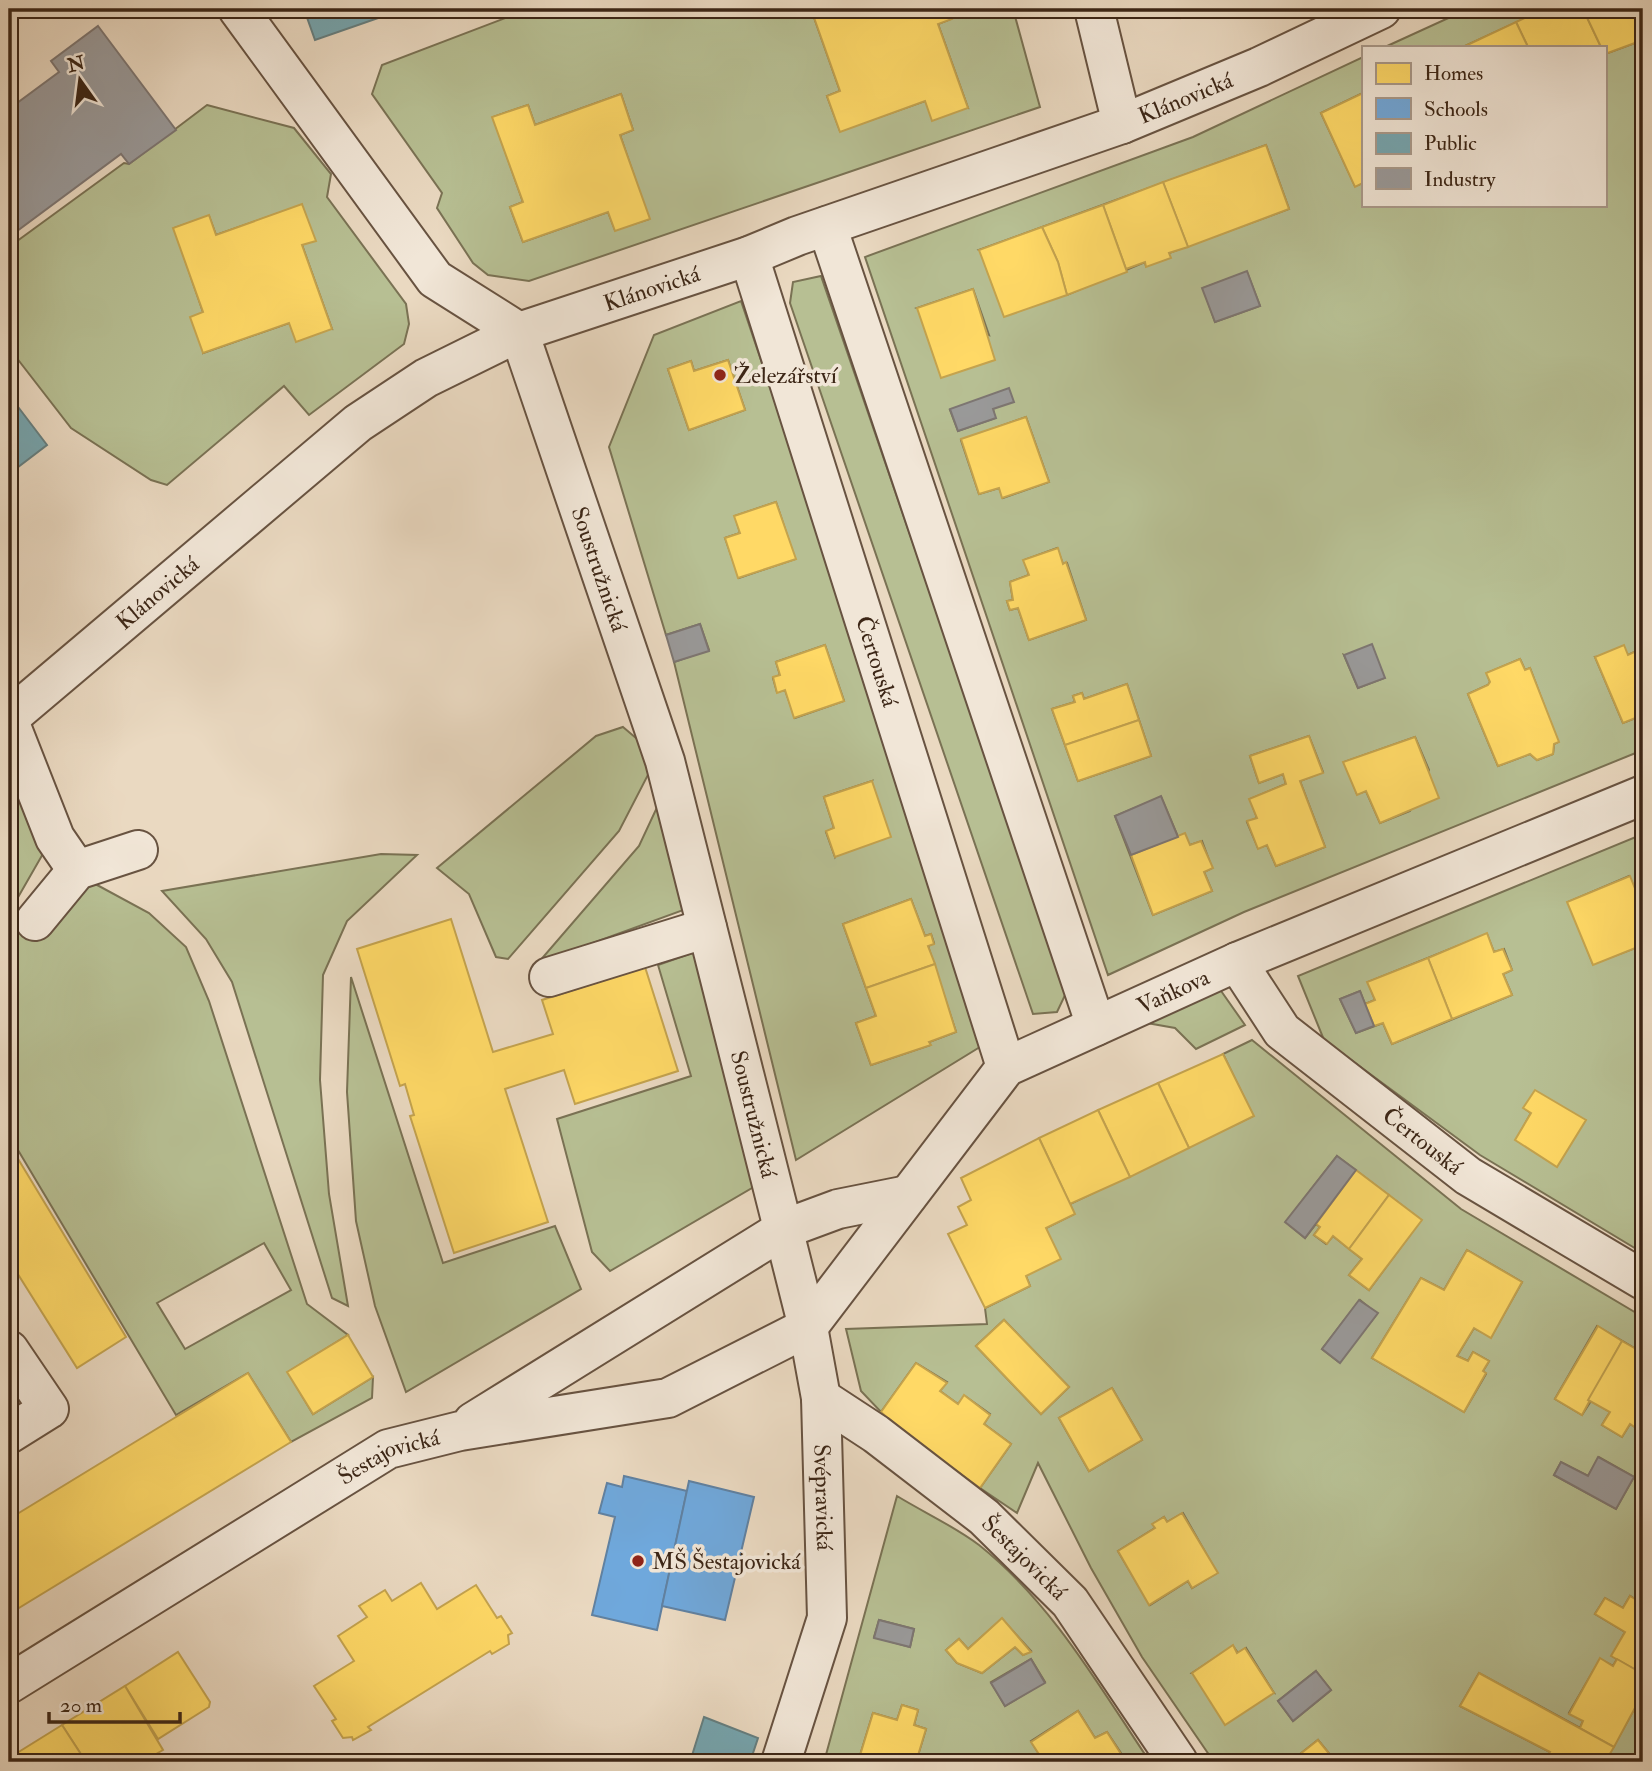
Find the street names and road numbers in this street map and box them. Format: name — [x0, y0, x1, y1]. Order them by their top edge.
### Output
street label: Klánovická — [1134, 65, 1238, 130]
street label: Klánovická — [600, 259, 704, 318]
street label: Soustružnická — [565, 503, 635, 636]
street label: Klánovická — [110, 549, 205, 636]
street label: Čertouská — [849, 612, 906, 711]
street label: Vaňkova — [1132, 962, 1214, 1020]
street label: Soustružnická — [724, 1048, 784, 1181]
street label: Čertouská — [1377, 1101, 1469, 1181]
street label: Šestajovická — [332, 1422, 443, 1491]
street label: Svépravická — [808, 1444, 840, 1552]
street label: Šestajovická — [976, 1508, 1074, 1606]

